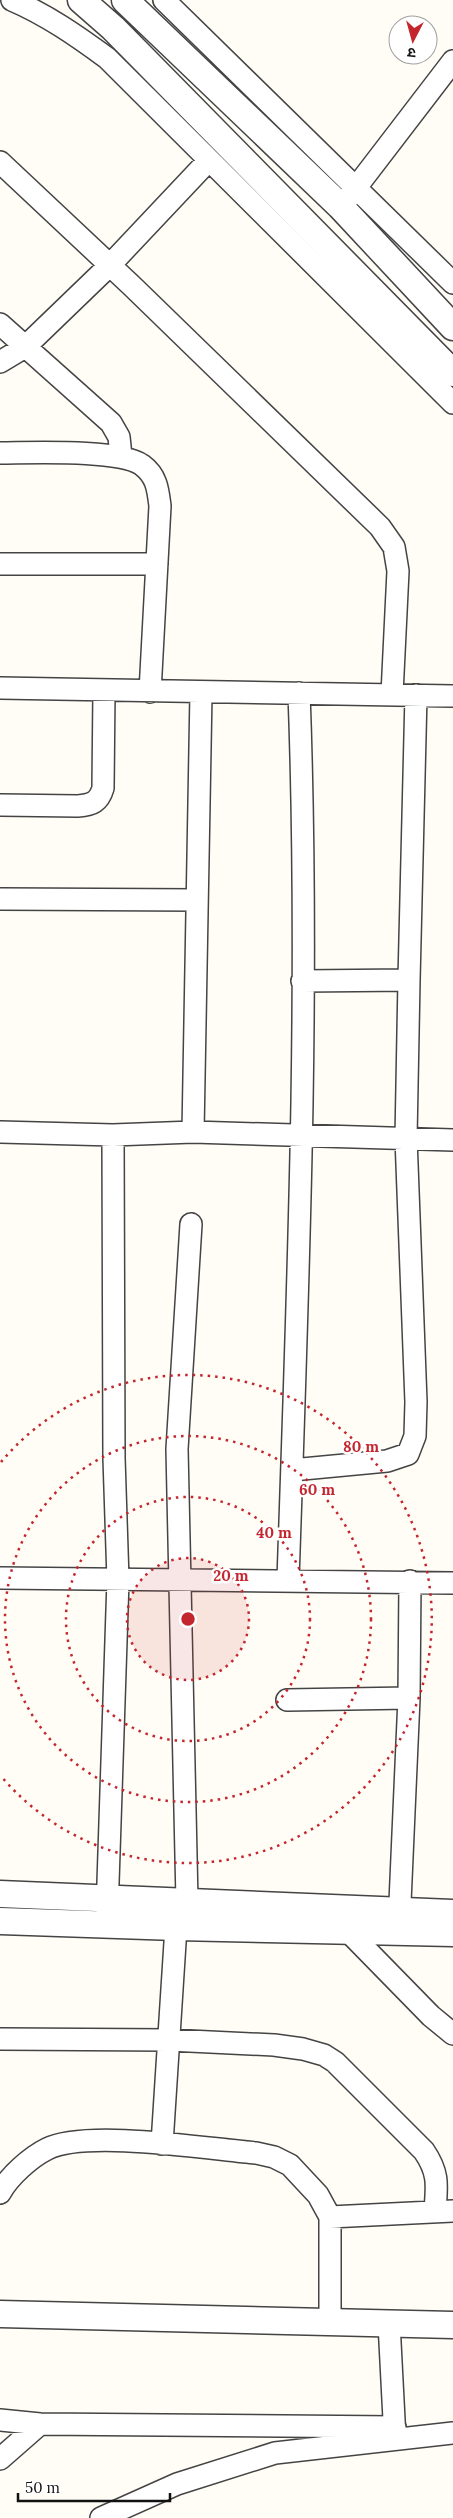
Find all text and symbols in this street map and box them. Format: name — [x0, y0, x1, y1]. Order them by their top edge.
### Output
north arrow — [388, 15, 438, 65]
text: उ — [406, 43, 417, 62]
text: 80 m — [343, 1437, 379, 1456]
text: 60 m — [299, 1480, 335, 1499]
text: 40 m — [256, 1523, 292, 1542]
text: 20 m — [213, 1566, 249, 1585]
centre of rings — [179, 1610, 197, 1628]
scale bar — [18, 2470, 170, 2502]
text: 50 m — [25, 2478, 60, 2497]

